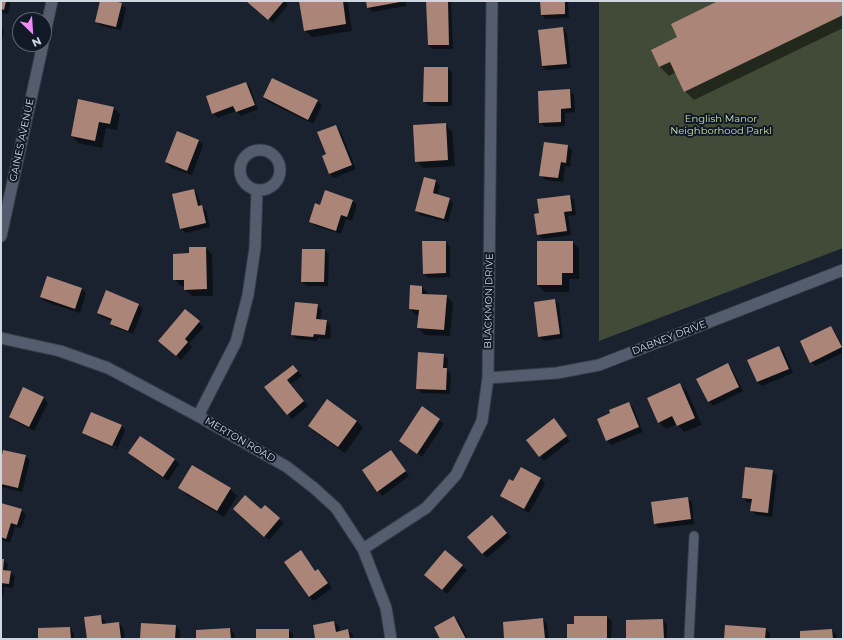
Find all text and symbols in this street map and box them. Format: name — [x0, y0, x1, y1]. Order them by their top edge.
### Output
north arrow — [12, 12, 52, 52]
text: N — [30, 34, 44, 50]
street label: GAINES AVENUE — [7, 97, 37, 183]
park label: English Manor Neighborhood Parkl — [670, 113, 772, 136]
street label: BLACKMON DRIVE — [482, 253, 496, 349]
street label: DABNEY DRIVE — [630, 318, 708, 358]
street label: MERTON ROAD — [203, 415, 277, 465]

